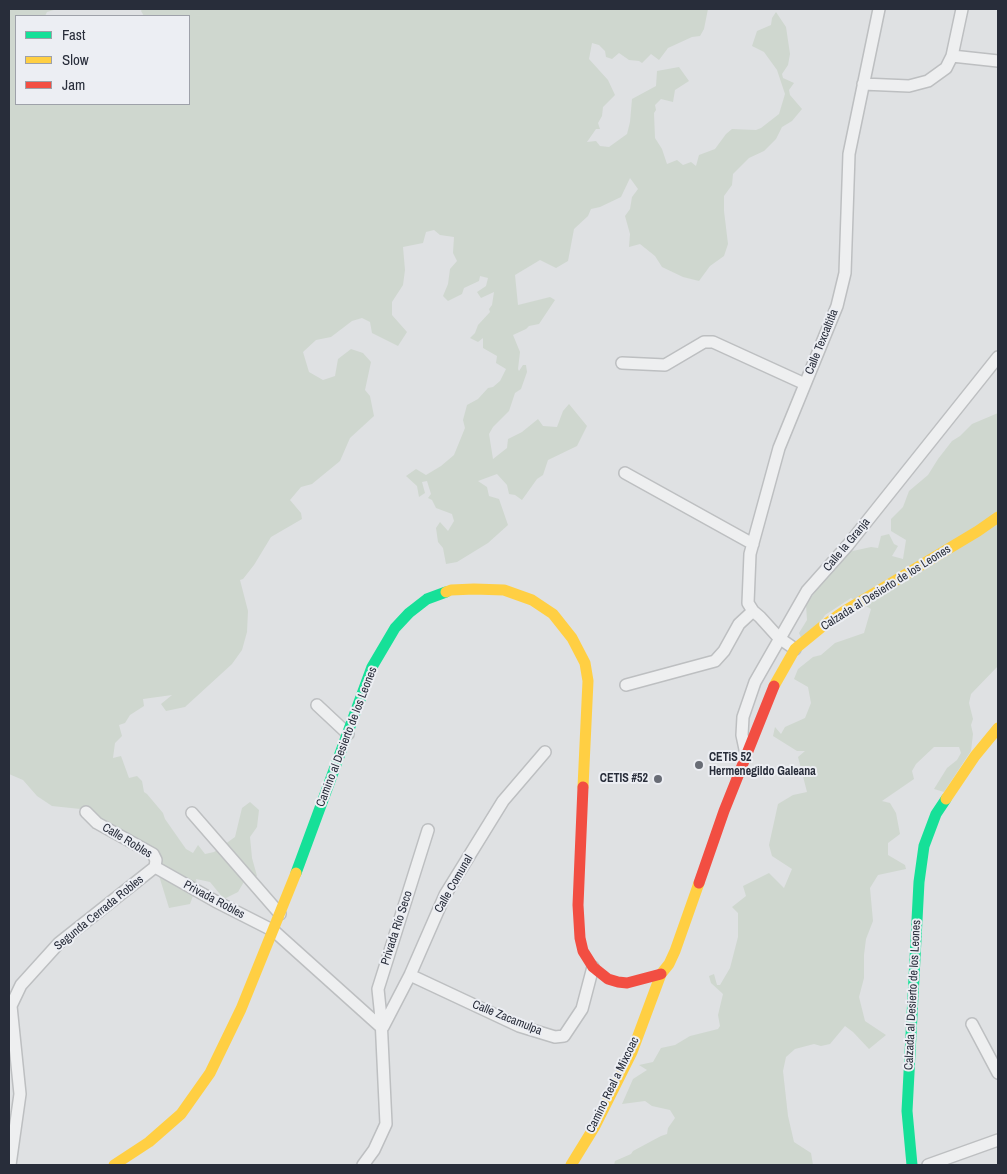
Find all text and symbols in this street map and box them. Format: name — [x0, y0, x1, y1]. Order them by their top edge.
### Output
legend — [15, 15, 190, 105]
text: Fast — [62, 24, 85, 45]
text: Slow — [62, 49, 89, 70]
text: Jam — [62, 74, 85, 95]
street label: Calle Texcaltitla — [802, 307, 842, 377]
street label: Calle la Granja — [821, 515, 873, 575]
street label: Calzada al Desierto de los Leones — [818, 542, 954, 634]
street label: Camino al Desierto de los Leones — [314, 665, 380, 809]
place label: CETiS 52 Hermenegildo Galeana — [709, 751, 816, 779]
marker: CETiS 52 Hermenegildo Galeana — [693, 759, 705, 771]
place label: CETIS #52 — [600, 772, 648, 786]
marker: CETIS #52 — [652, 773, 664, 785]
street label: Calle Robles — [99, 820, 155, 862]
street label: Calle Comunal — [432, 852, 476, 916]
street label: Segunda Cerrada Robles — [51, 872, 147, 954]
street label: Privada Robles — [181, 878, 247, 922]
street label: Privada Río Seco — [378, 889, 416, 967]
street label: Calzada al Desierto de los Leones — [902, 920, 924, 1070]
street label: Calle Zacamulpa — [470, 997, 544, 1039]
street label: Camino Real a Mixcoac — [584, 1035, 642, 1135]

